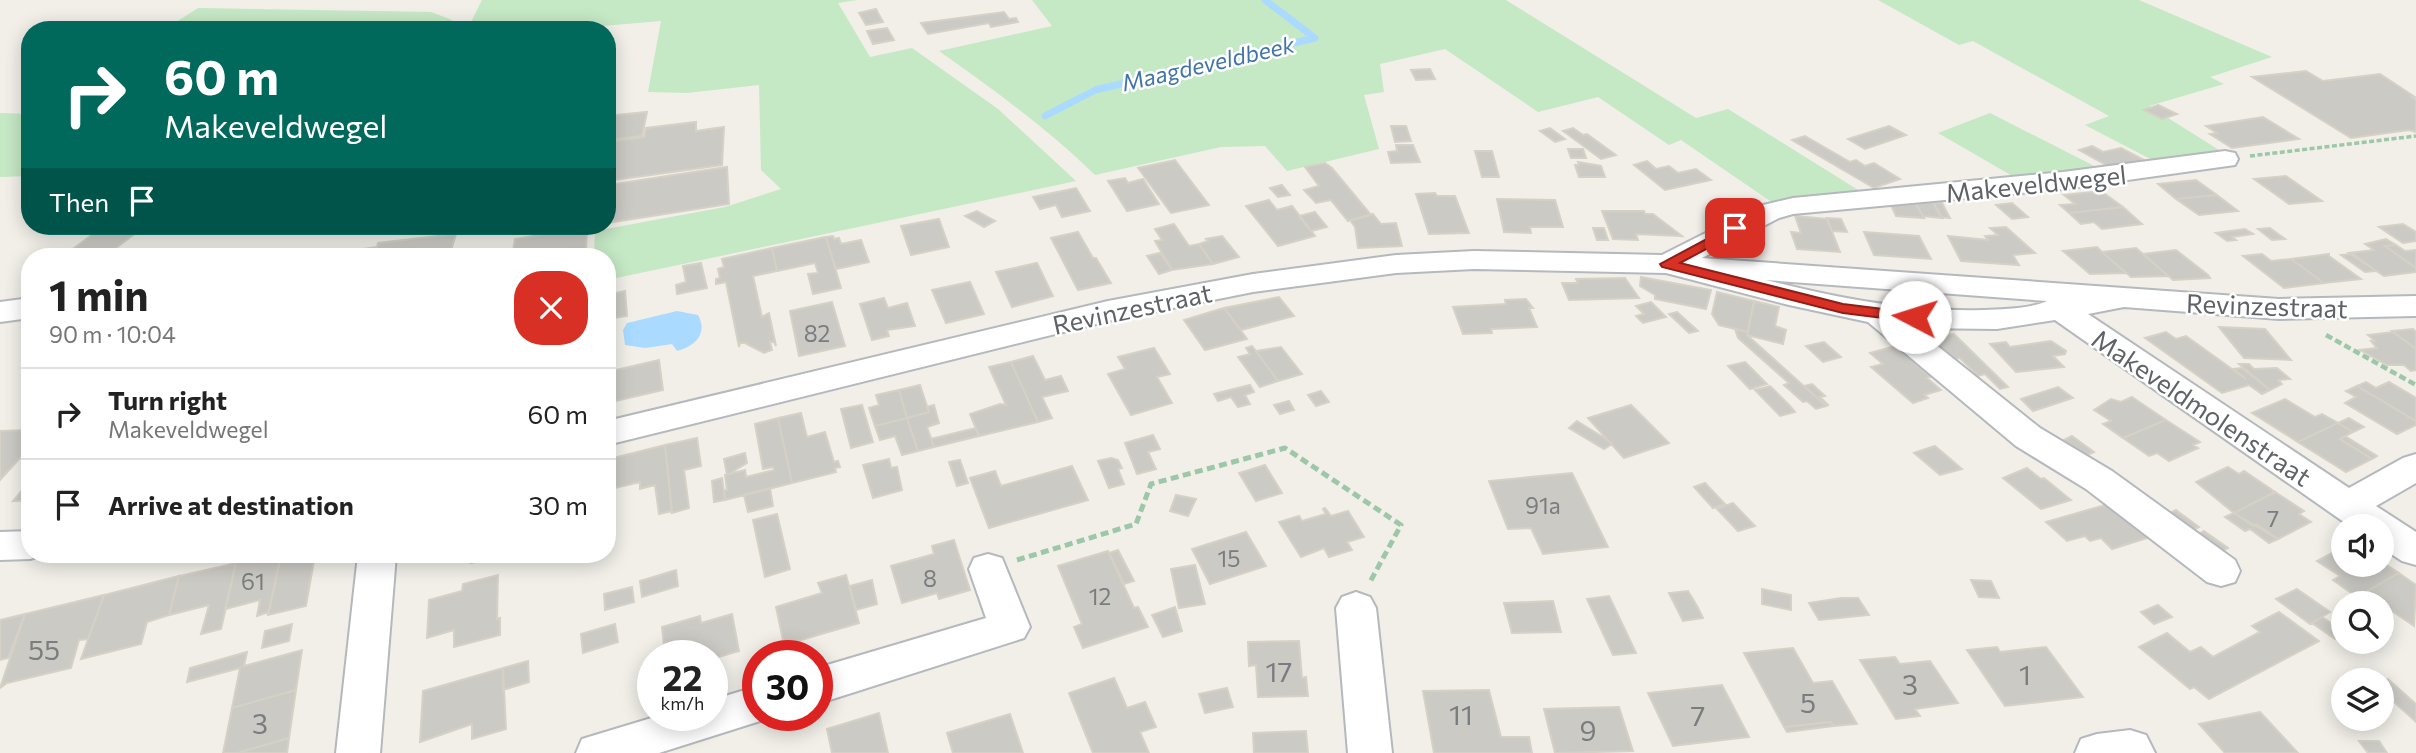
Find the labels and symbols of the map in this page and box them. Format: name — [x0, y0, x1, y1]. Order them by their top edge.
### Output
water label: Maagdeveldbeek — [1119, 29, 1298, 96]
street label: Makeveldwegel — [1944, 158, 2128, 208]
pin — [1705, 198, 1765, 258]
street label: Revinzestraat — [1050, 276, 1214, 340]
position arrow — [1878, 280, 1952, 354]
street label: Revinzestraat — [2186, 287, 2348, 323]
house number: 82 — [804, 319, 830, 347]
street label: Makeveldmolenstraat — [2087, 322, 2317, 492]
house number: 91a — [1525, 491, 1561, 519]
house number: 7 — [2267, 504, 2279, 532]
house number: 15 — [1217, 544, 1241, 572]
house number: 8 — [923, 564, 937, 592]
house number: 61 — [241, 567, 265, 595]
house number: 12 — [1089, 582, 1111, 610]
house number: 55 — [28, 632, 60, 666]
speed limit sign: 30 — [742, 640, 833, 731]
house number: 17 — [1266, 654, 1292, 688]
house number: 1 — [2019, 657, 2031, 691]
house number: 3 — [1902, 667, 1918, 701]
house number: 5 — [1800, 685, 1816, 719]
house number: 11 — [1449, 697, 1473, 731]
house number: 7 — [1691, 698, 1705, 732]
house number: 3 — [252, 706, 268, 740]
house number: 9 — [1580, 713, 1597, 747]

